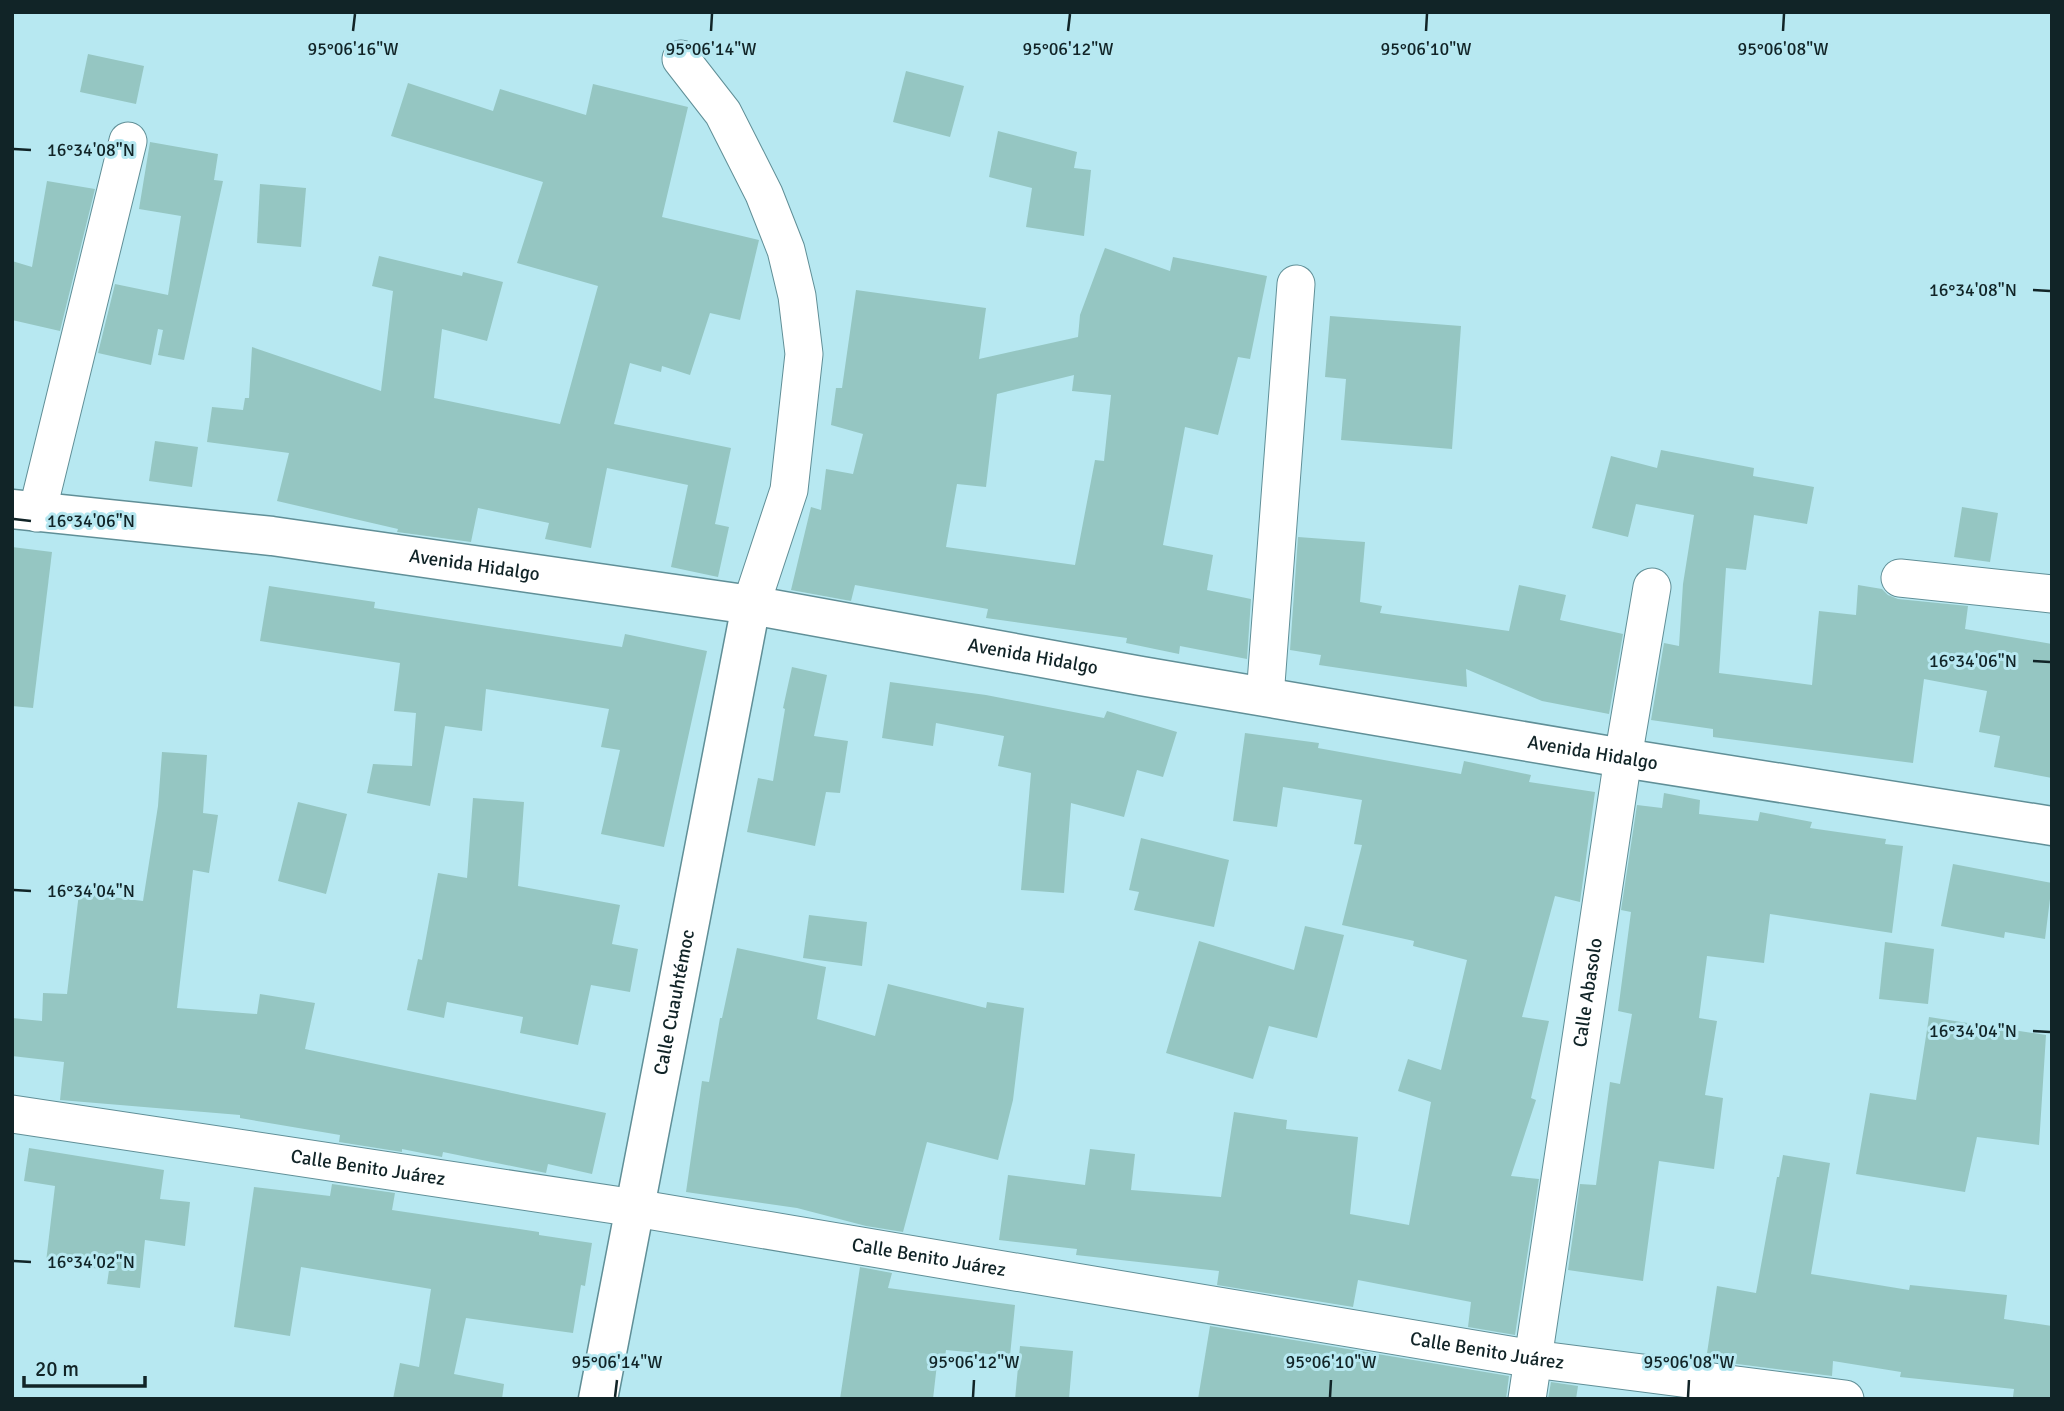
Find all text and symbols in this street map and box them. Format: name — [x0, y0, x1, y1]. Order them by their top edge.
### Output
text: 95°06'16"W — [308, 38, 398, 60]
text: 95°06'14"W — [666, 38, 756, 60]
text: 95°06'12"W — [1023, 38, 1113, 60]
text: 95°06'10"W — [1381, 38, 1471, 60]
text: 95°06'08"W — [1738, 38, 1828, 60]
text: 16°34'08"N — [47, 139, 135, 161]
text: 16°34'08"N — [1929, 279, 2017, 301]
text: 16°34'06"N — [47, 510, 135, 532]
street label: Avenida Hidalgo — [408, 544, 542, 586]
street label: Avenida Hidalgo — [966, 633, 1100, 680]
text: 16°34'06"N — [1929, 650, 2017, 672]
street label: Avenida Hidalgo — [1526, 730, 1660, 775]
text: 16°34'04"N — [47, 880, 135, 902]
street label: Calle Cuauhtémoc — [649, 928, 700, 1077]
street label: Calle Abasolo — [1568, 936, 1608, 1049]
text: 16°34'04"N — [1929, 1020, 2017, 1042]
street label: Calle Benito Juárez — [289, 1144, 447, 1191]
street label: Calle Benito Juárez — [850, 1233, 1008, 1282]
text: 16°34'02"N — [47, 1251, 135, 1273]
street label: Calle Benito Juárez — [1408, 1327, 1565, 1375]
scale bar — [24, 1344, 145, 1388]
text: 95°06'14"W — [572, 1351, 662, 1373]
text: 95°06'12"W — [929, 1351, 1019, 1373]
text: 95°06'10"W — [1286, 1351, 1376, 1373]
text: 95°06'08"W — [1644, 1351, 1734, 1373]
text: 20 m — [35, 1356, 79, 1382]

